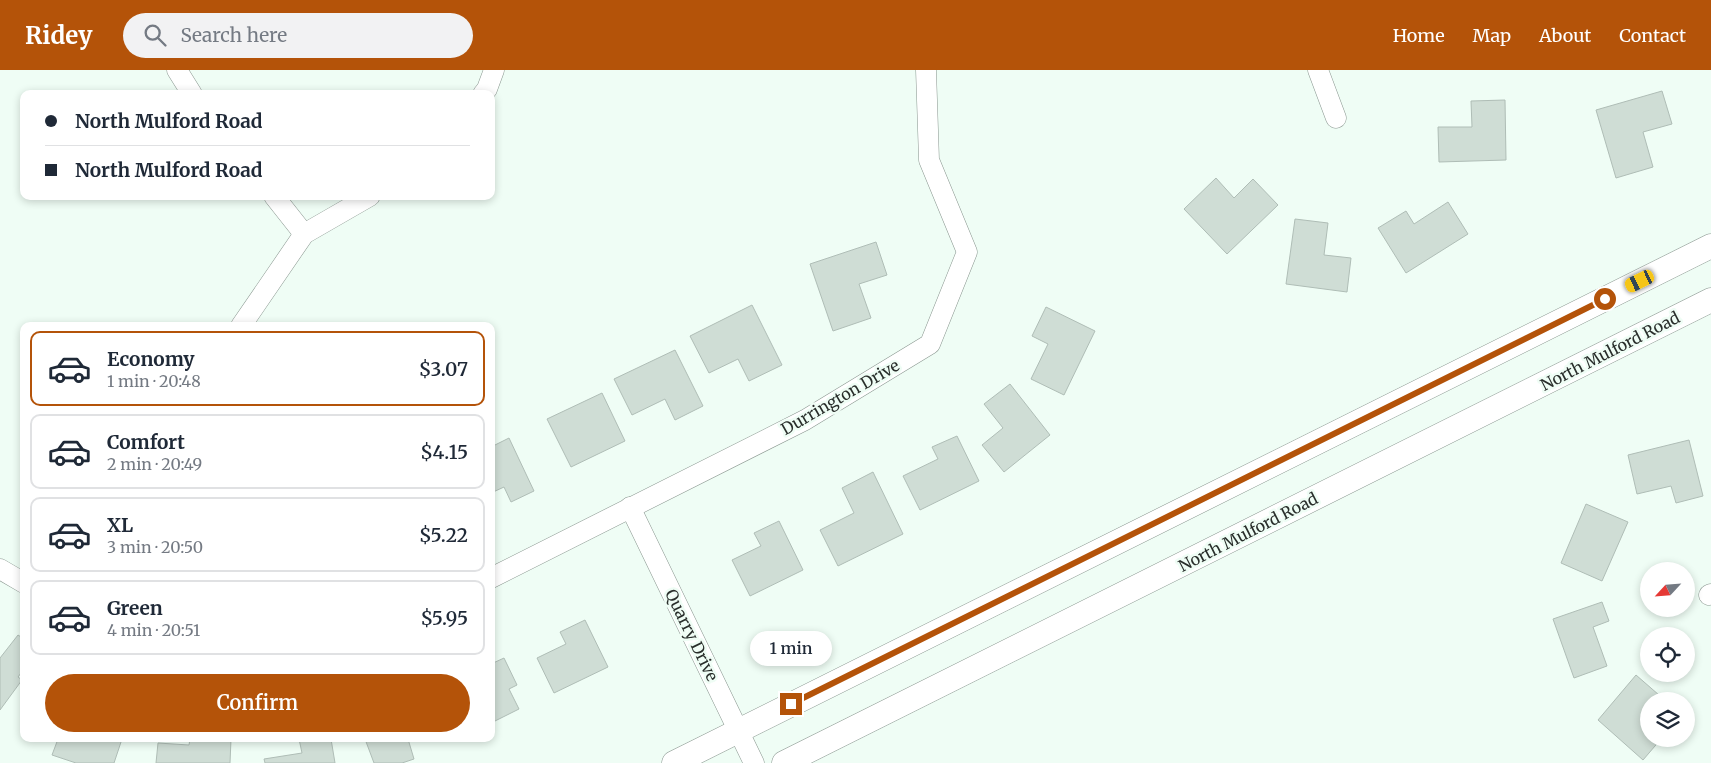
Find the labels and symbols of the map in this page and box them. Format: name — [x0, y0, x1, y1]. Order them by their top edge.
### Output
car — [1623, 268, 1656, 294]
route start — [1594, 288, 1616, 310]
street label: North Mulford Road — [1537, 307, 1683, 395]
street label: Durrington Drive — [777, 355, 903, 439]
street label: North Mulford Road — [1175, 488, 1321, 576]
north arrow — [1640, 562, 1695, 618]
street label: Quarry Drive — [661, 586, 723, 684]
callout: 1 min — [750, 632, 832, 666]
route end — [780, 693, 802, 715]

